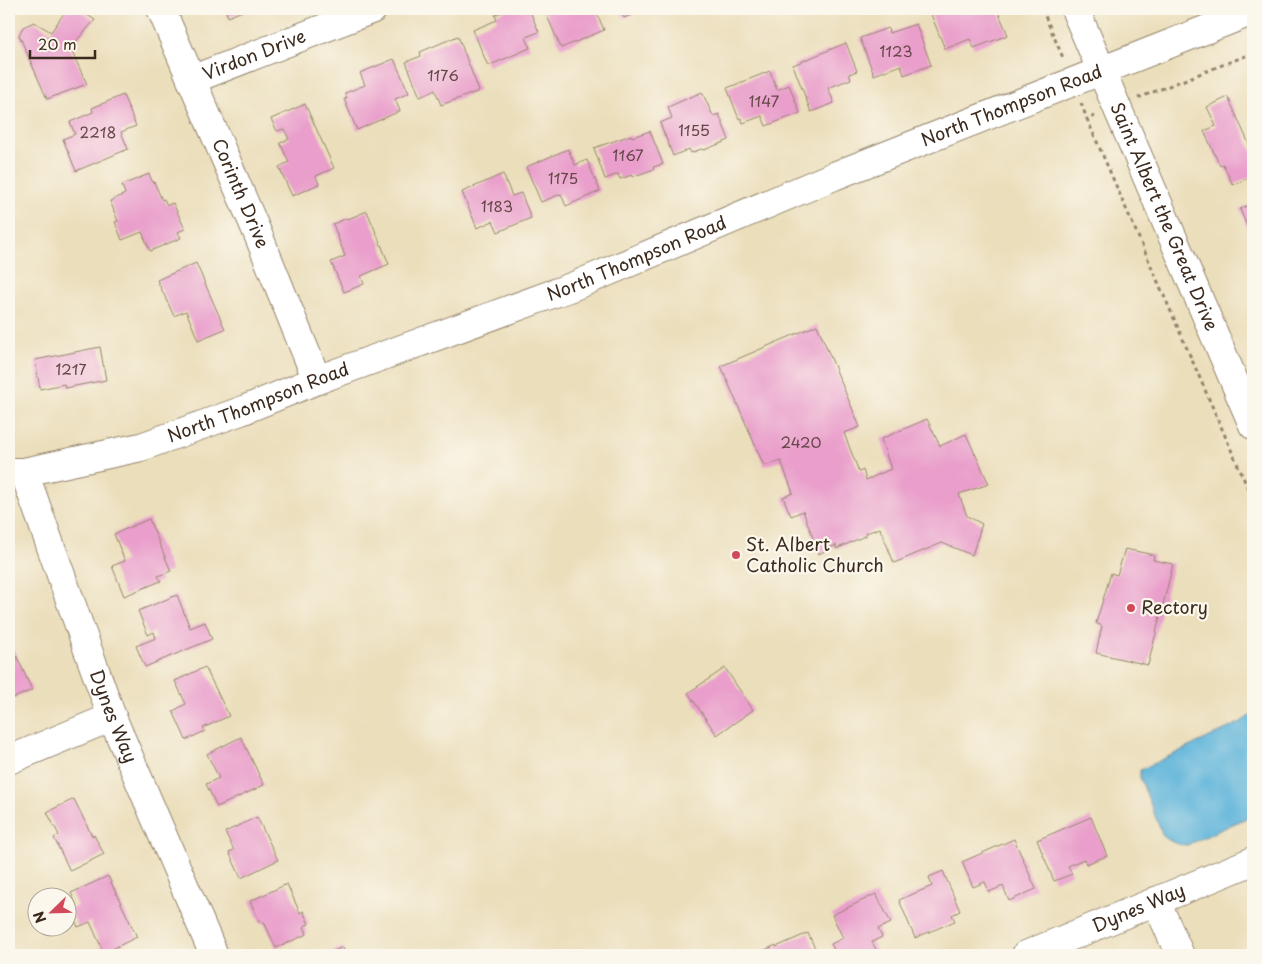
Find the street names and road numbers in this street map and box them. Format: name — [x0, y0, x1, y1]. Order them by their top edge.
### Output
street label: Virdon Drive — [198, 22, 309, 86]
street label: North Thompson Road — [917, 57, 1106, 152]
street label: Saint Albert the Great Drive — [1104, 98, 1226, 335]
street label: Corinth Drive — [206, 134, 277, 252]
street label: North Thompson Road — [543, 208, 730, 307]
street label: North Thompson Road — [163, 354, 352, 448]
street label: Dynes Way — [84, 665, 145, 767]
street label: Dynes Way — [1087, 876, 1189, 938]

